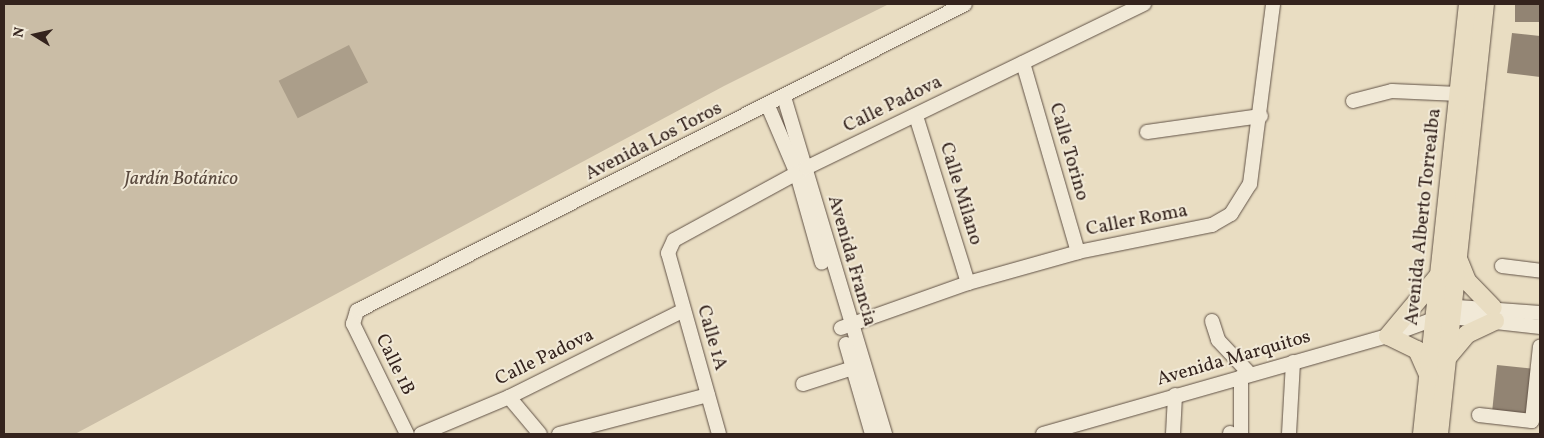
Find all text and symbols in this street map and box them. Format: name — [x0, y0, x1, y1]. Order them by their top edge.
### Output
north arrow — [10, 10, 60, 60]
text: N — [9, 26, 30, 39]
street label: Calle Padova — [840, 71, 946, 139]
street label: Avenida Los Toros — [582, 98, 726, 186]
street label: Calle Torino — [1043, 100, 1093, 204]
street label: Avenida Alberto Torrealba — [1401, 107, 1447, 327]
street label: Calle Milano — [934, 140, 986, 248]
park label: Jardín Botánico — [124, 169, 238, 191]
street label: Avenida Francia — [821, 193, 881, 329]
street label: Caller Roma — [1084, 200, 1190, 242]
street label: Calle 1A — [691, 303, 731, 373]
street label: Calle Padova — [492, 324, 598, 392]
street label: Avenida Marquitos — [1155, 326, 1313, 392]
street label: Calle 1B — [369, 331, 419, 399]

